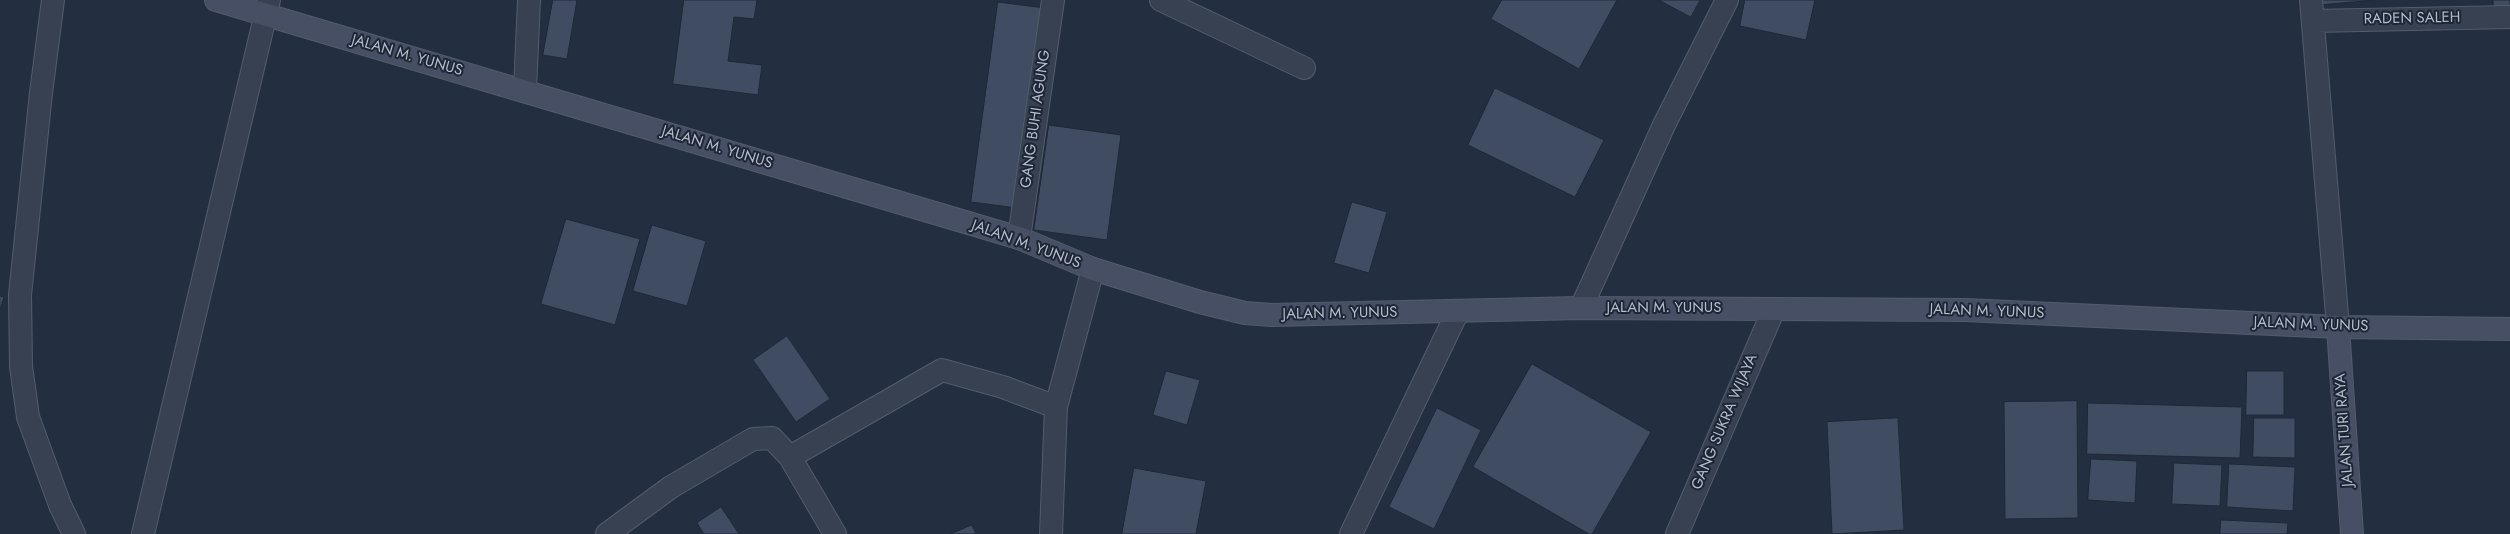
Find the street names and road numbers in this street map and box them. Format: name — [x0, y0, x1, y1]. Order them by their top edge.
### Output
street label: RADEN SALEH — [2363, 9, 2461, 29]
street label: JALAN M. YUNUS — [349, 32, 465, 80]
street label: GANG BUHI AGUNG — [1017, 49, 1055, 189]
street label: JALAN M. YUNUS — [659, 123, 775, 173]
street label: JALAN M. YUNUS — [969, 217, 1083, 273]
street label: JALAN M. YUNUS — [1607, 299, 1721, 317]
street label: JALAN M. YUNUS — [1929, 301, 2045, 323]
street label: JALAN M. YUNUS — [1282, 304, 1398, 324]
street label: JALAN M. YUNUS — [2253, 314, 2369, 336]
street label: GANG SUKRA WIJAYA — [1688, 352, 1762, 492]
street label: JALAN TURI RAYA — [2332, 373, 2358, 487]

